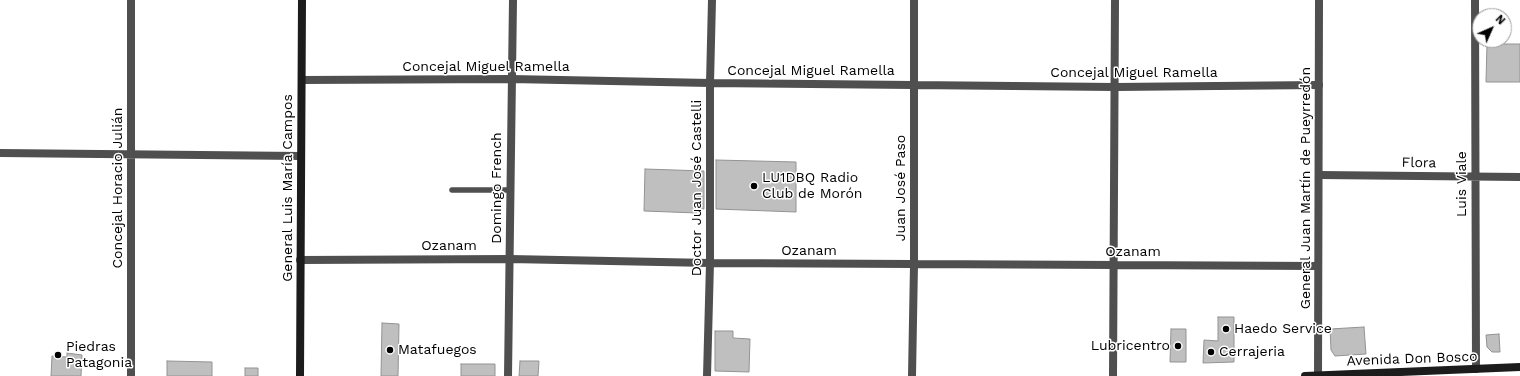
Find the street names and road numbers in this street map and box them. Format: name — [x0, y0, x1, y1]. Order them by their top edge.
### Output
street label: Concejal Miguel Ramella — [402, 59, 570, 75]
street label: Concejal Miguel Ramella — [727, 63, 895, 79]
street label: Concejal Miguel Ramella — [1050, 65, 1218, 81]
street label: General Juan Martín de Pueyrredón — [1298, 67, 1314, 309]
street label: General Luis María Campos — [280, 94, 296, 282]
street label: Doctor Juan José Castelli — [689, 100, 705, 276]
street label: Concejal Horacio Julián — [110, 107, 126, 269]
street label: Domingo French — [489, 132, 505, 244]
street label: Juan José Paso — [893, 135, 909, 241]
street label: Luis Viale — [1454, 151, 1470, 217]
street label: Flora — [1402, 154, 1436, 172]
street label: Ozanam — [421, 238, 477, 254]
street label: Ozanam — [781, 243, 837, 259]
street label: Ozanam — [1105, 244, 1161, 260]
street label: Avenida Don Bosco — [1346, 348, 1478, 370]

